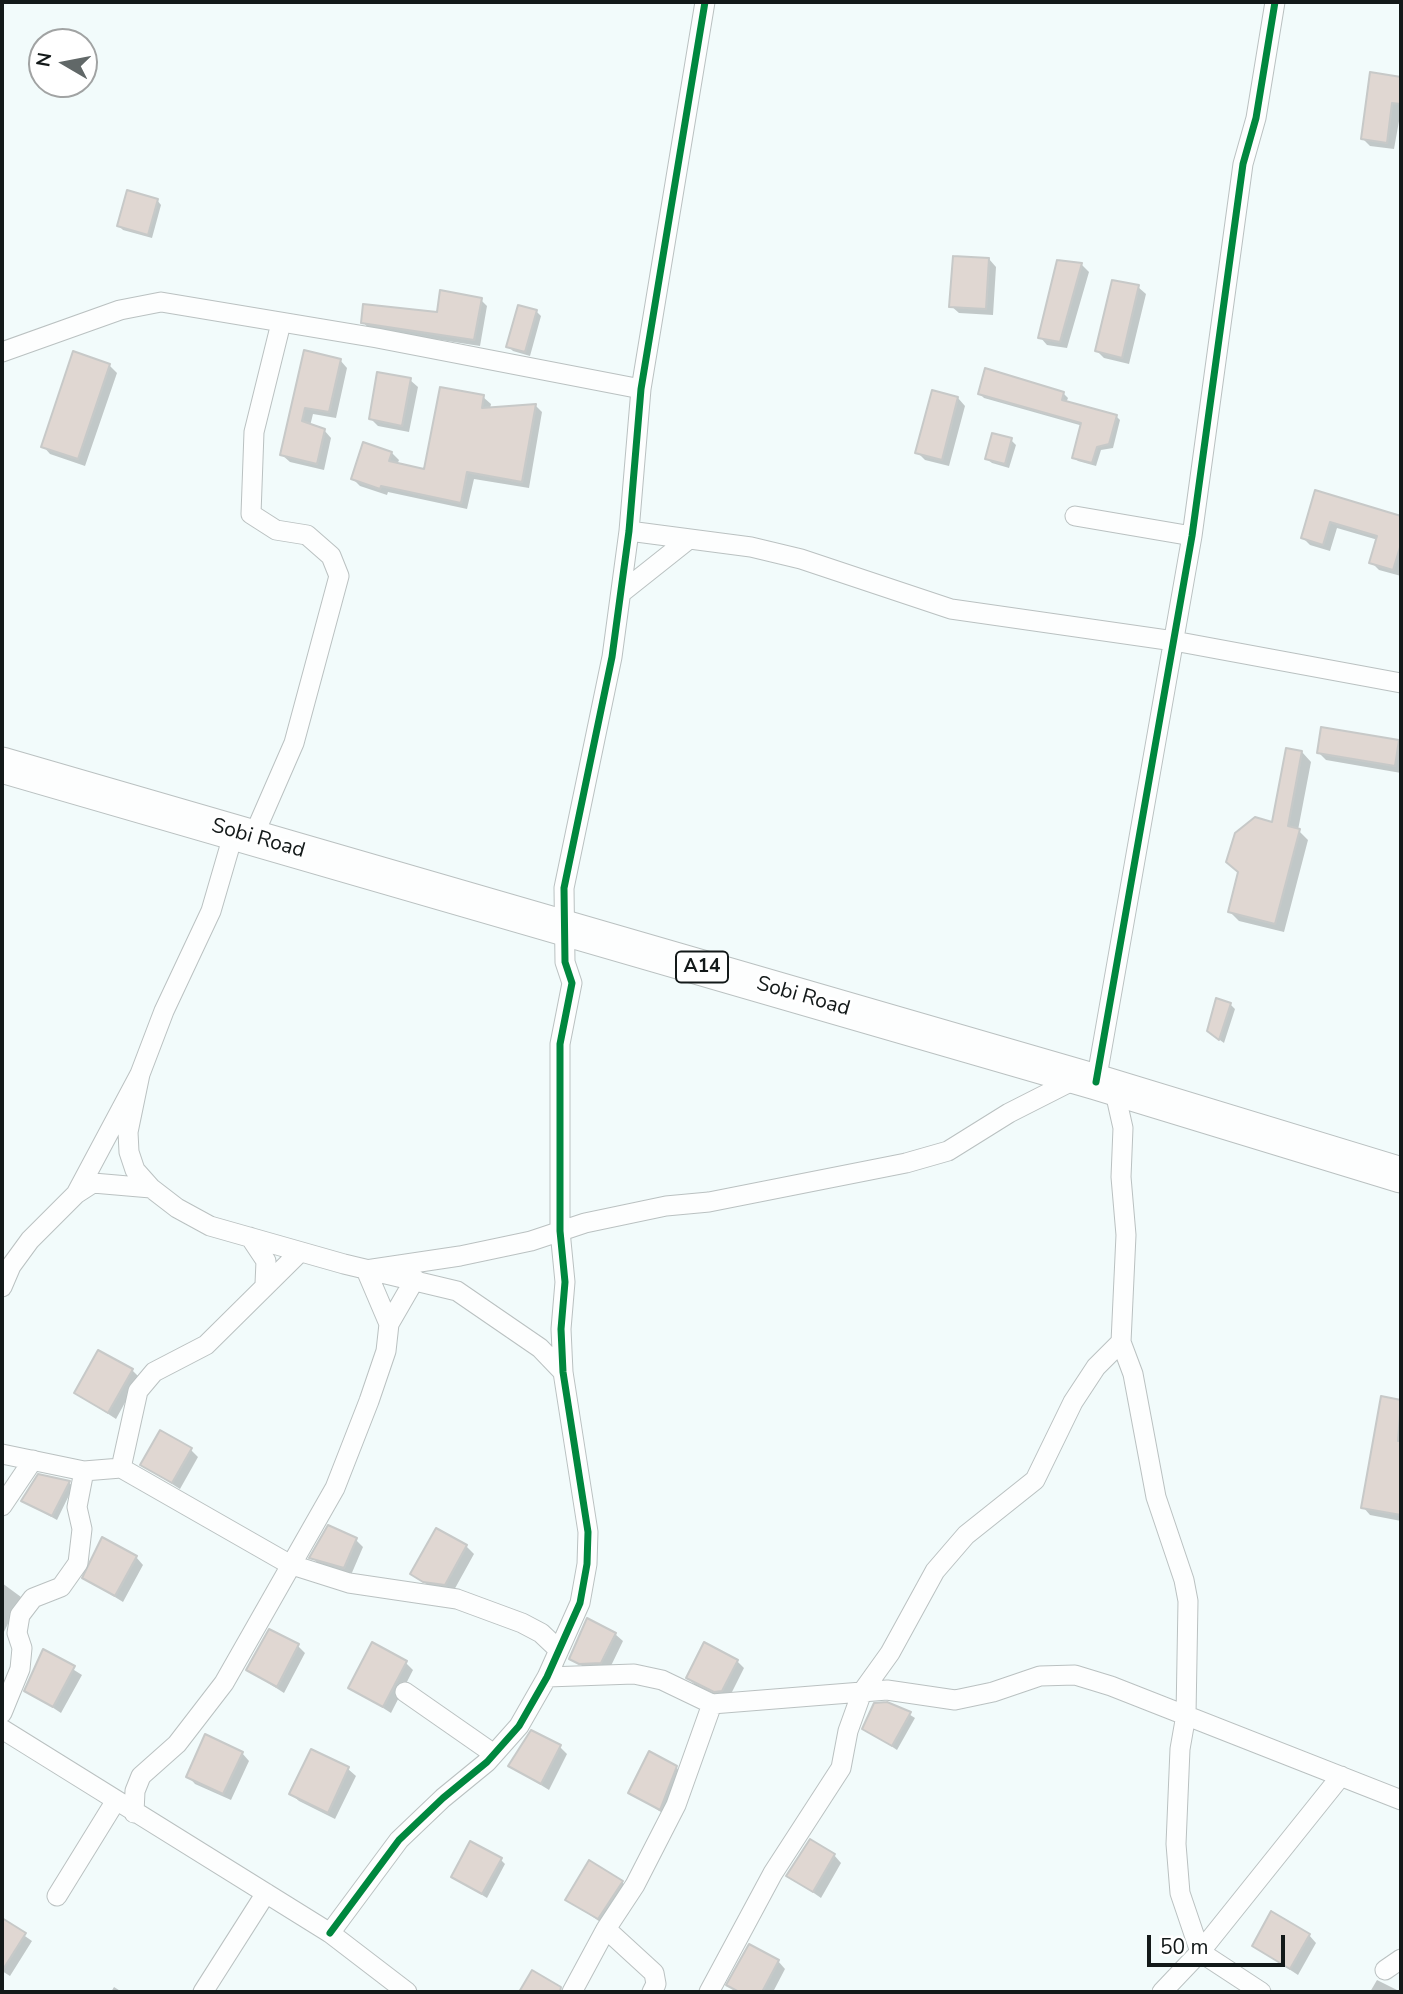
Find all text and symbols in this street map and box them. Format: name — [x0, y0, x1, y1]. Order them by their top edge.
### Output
north arrow — [28, 28, 98, 98]
text: N — [30, 50, 58, 69]
street label: Sobi Road — [208, 814, 308, 864]
road number: A14 — [676, 951, 728, 982]
street label: Sobi Road — [753, 972, 853, 1022]
scale bar — [1151, 1920, 1289, 1964]
text: 50 m — [1160, 1933, 1209, 1961]

